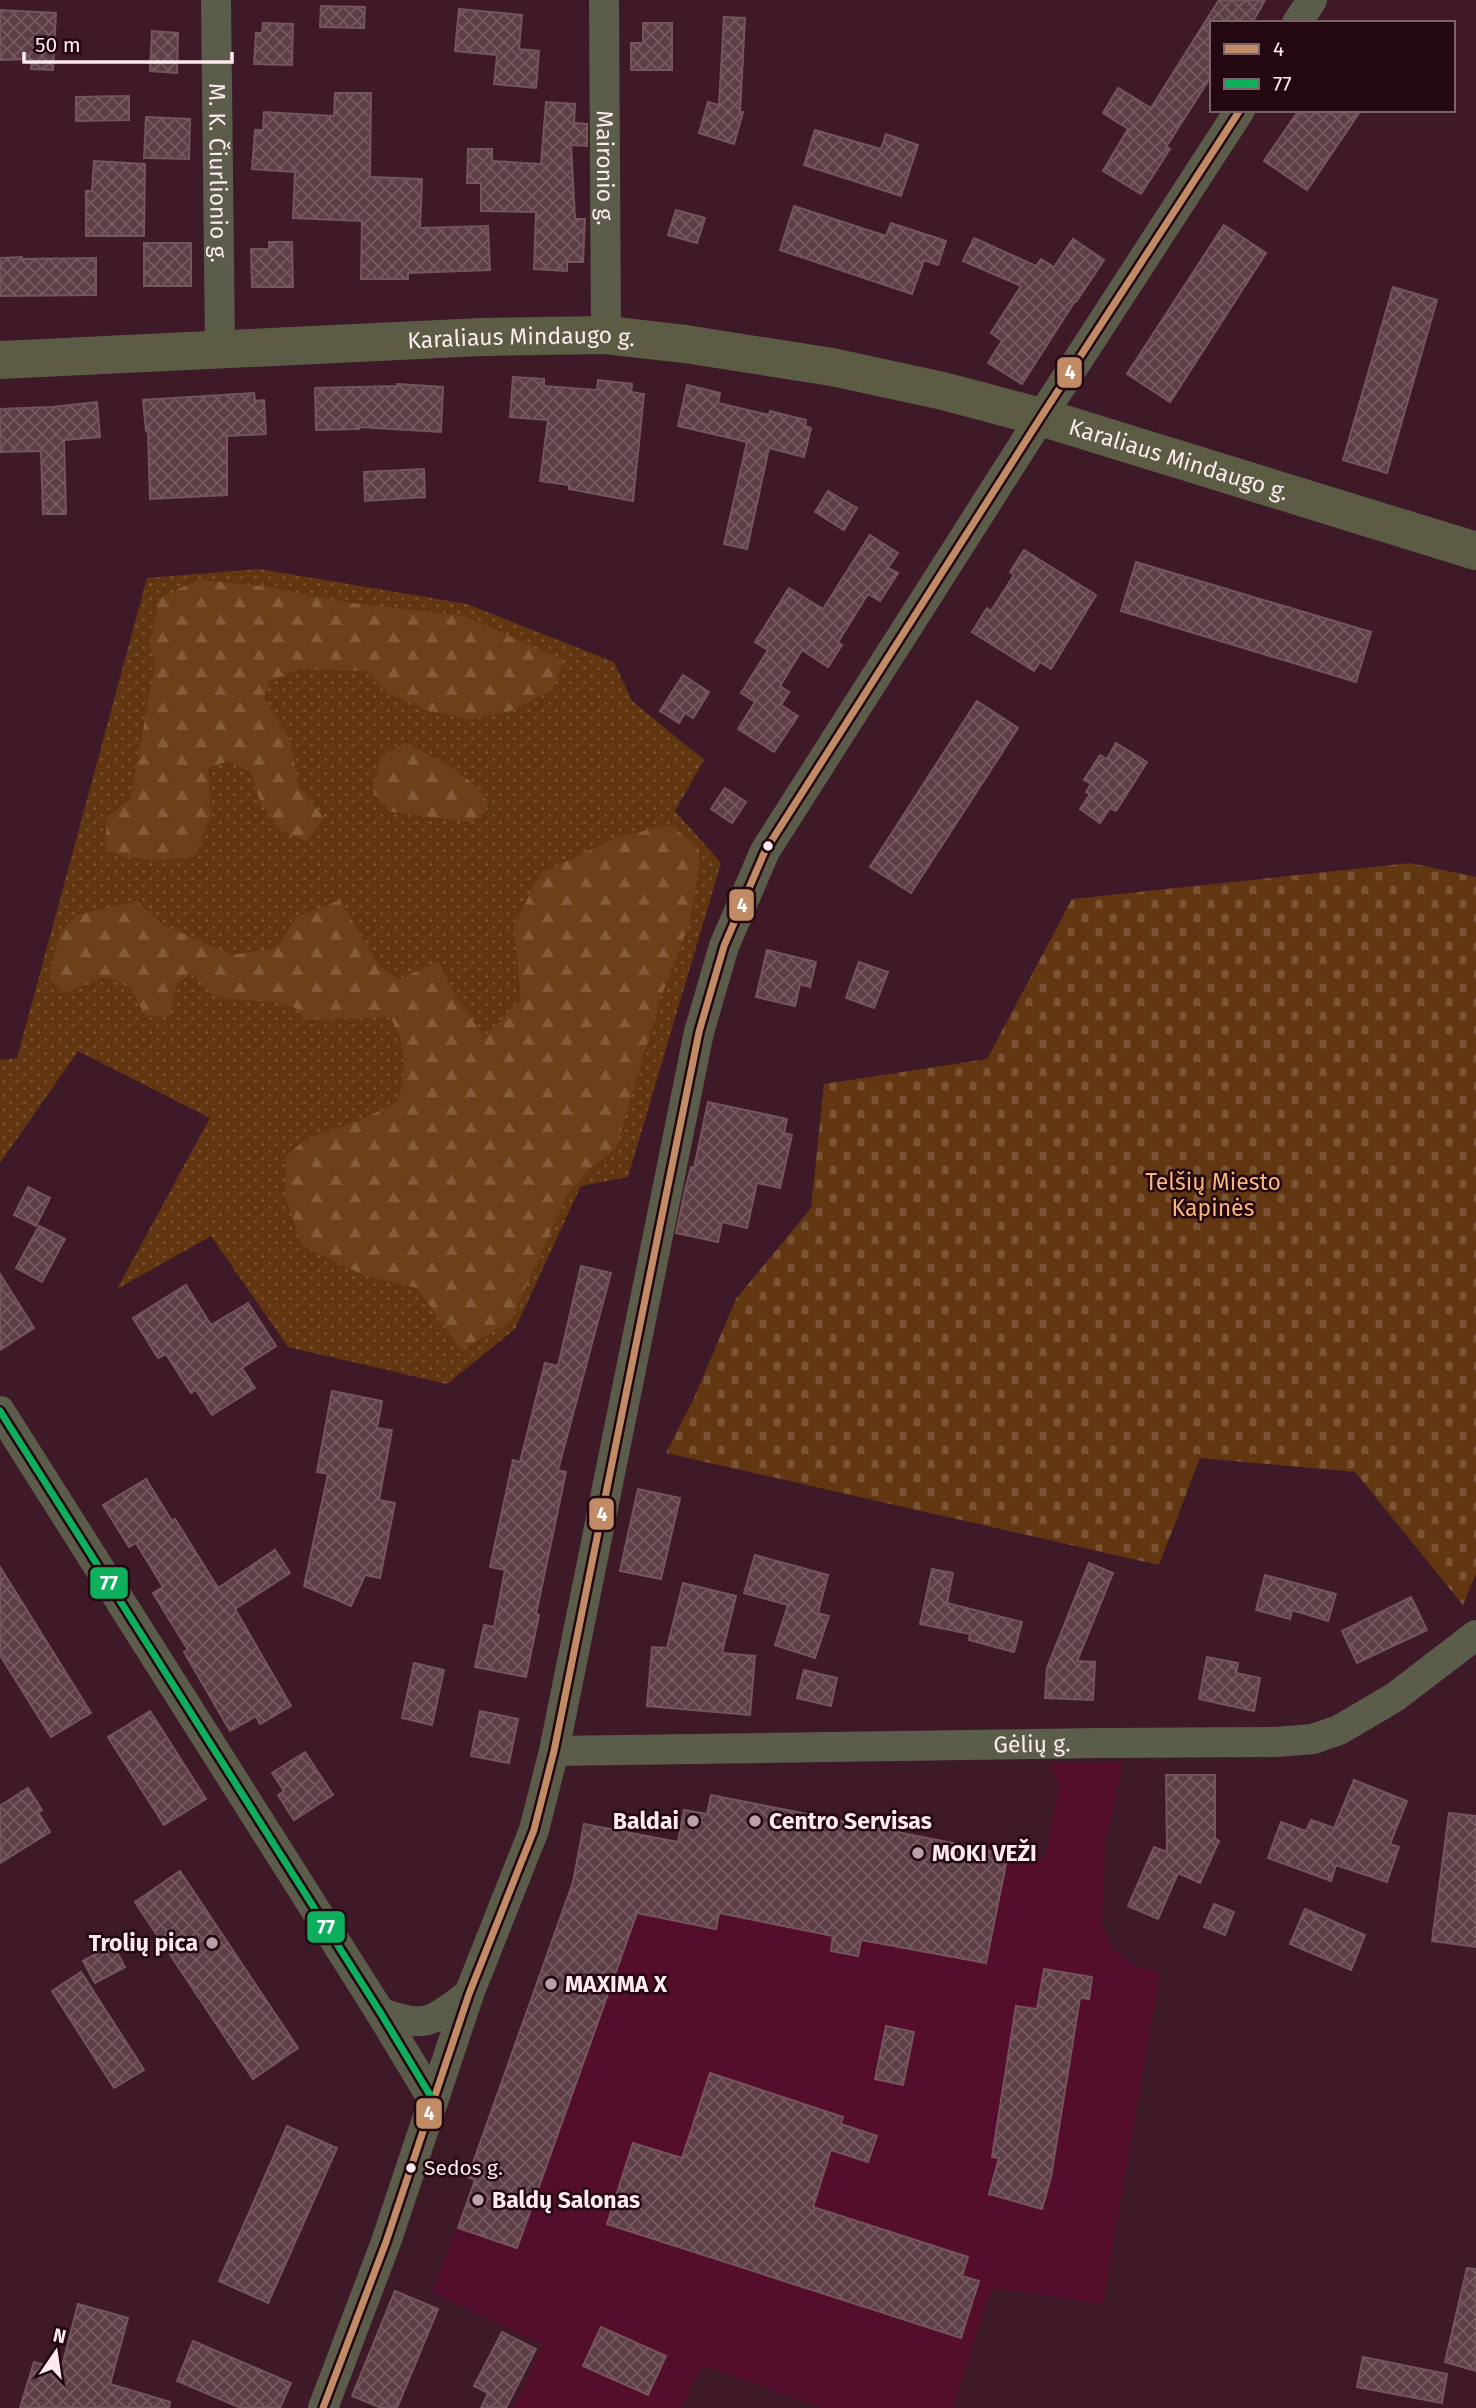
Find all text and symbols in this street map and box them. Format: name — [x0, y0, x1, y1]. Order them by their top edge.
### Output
scale bar — [24, 21, 233, 65]
legend — [1210, 21, 1455, 112]
text: 50 m — [35, 32, 81, 58]
text: 4 — [1273, 36, 1284, 62]
text: 77 — [1273, 71, 1292, 97]
street label: M. K. Čiurlionio g. — [203, 83, 233, 263]
street label: Maironio g. — [591, 110, 619, 226]
street label: Karaliaus Mindaugo g. — [407, 321, 637, 355]
line badge: 4 — [1056, 356, 1083, 389]
text: 4 — [1065, 361, 1076, 384]
street label: Karaliaus Mindaugo g. — [1065, 412, 1292, 506]
unlabelled marker — [761, 839, 775, 853]
line badge: 4 — [728, 888, 755, 922]
text: 4 — [737, 894, 748, 917]
park label: Telšių Miesto Kapinės — [1145, 1168, 1281, 1222]
line badge: 4 — [588, 1497, 615, 1531]
text: 4 — [597, 1503, 608, 1526]
line badge: 77 — [89, 1566, 129, 1600]
text: 77 — [100, 1572, 118, 1595]
street label: Gėlių g. — [993, 1729, 1071, 1759]
place label: Baldai — [613, 1807, 679, 1835]
place label: Centro Servisas — [769, 1807, 932, 1835]
marker: Baldai — [685, 1813, 701, 1829]
marker: Centro Servisas — [747, 1813, 763, 1829]
place label: MOKI VEŽI — [932, 1838, 1037, 1867]
marker: MOKI VEŽI — [910, 1845, 926, 1861]
line badge: 77 — [306, 1910, 346, 1944]
text: 77 — [317, 1916, 335, 1939]
place label: Trolių pica — [89, 1929, 198, 1957]
marker: Trolių pica — [204, 1935, 220, 1951]
place label: MAXIMA X — [565, 1970, 668, 1998]
marker: MAXIMA X — [543, 1976, 559, 1992]
line badge: 4 — [415, 2097, 443, 2130]
text: 4 — [424, 2102, 435, 2125]
place label: Sedos g. — [424, 2155, 503, 2181]
marker: Sedos g. — [404, 2161, 418, 2175]
place label: Baldų Salonas — [492, 2186, 640, 2214]
marker: Baldų Salonas — [470, 2192, 486, 2208]
north arrow — [21, 2317, 91, 2387]
text: N — [51, 2323, 68, 2349]

